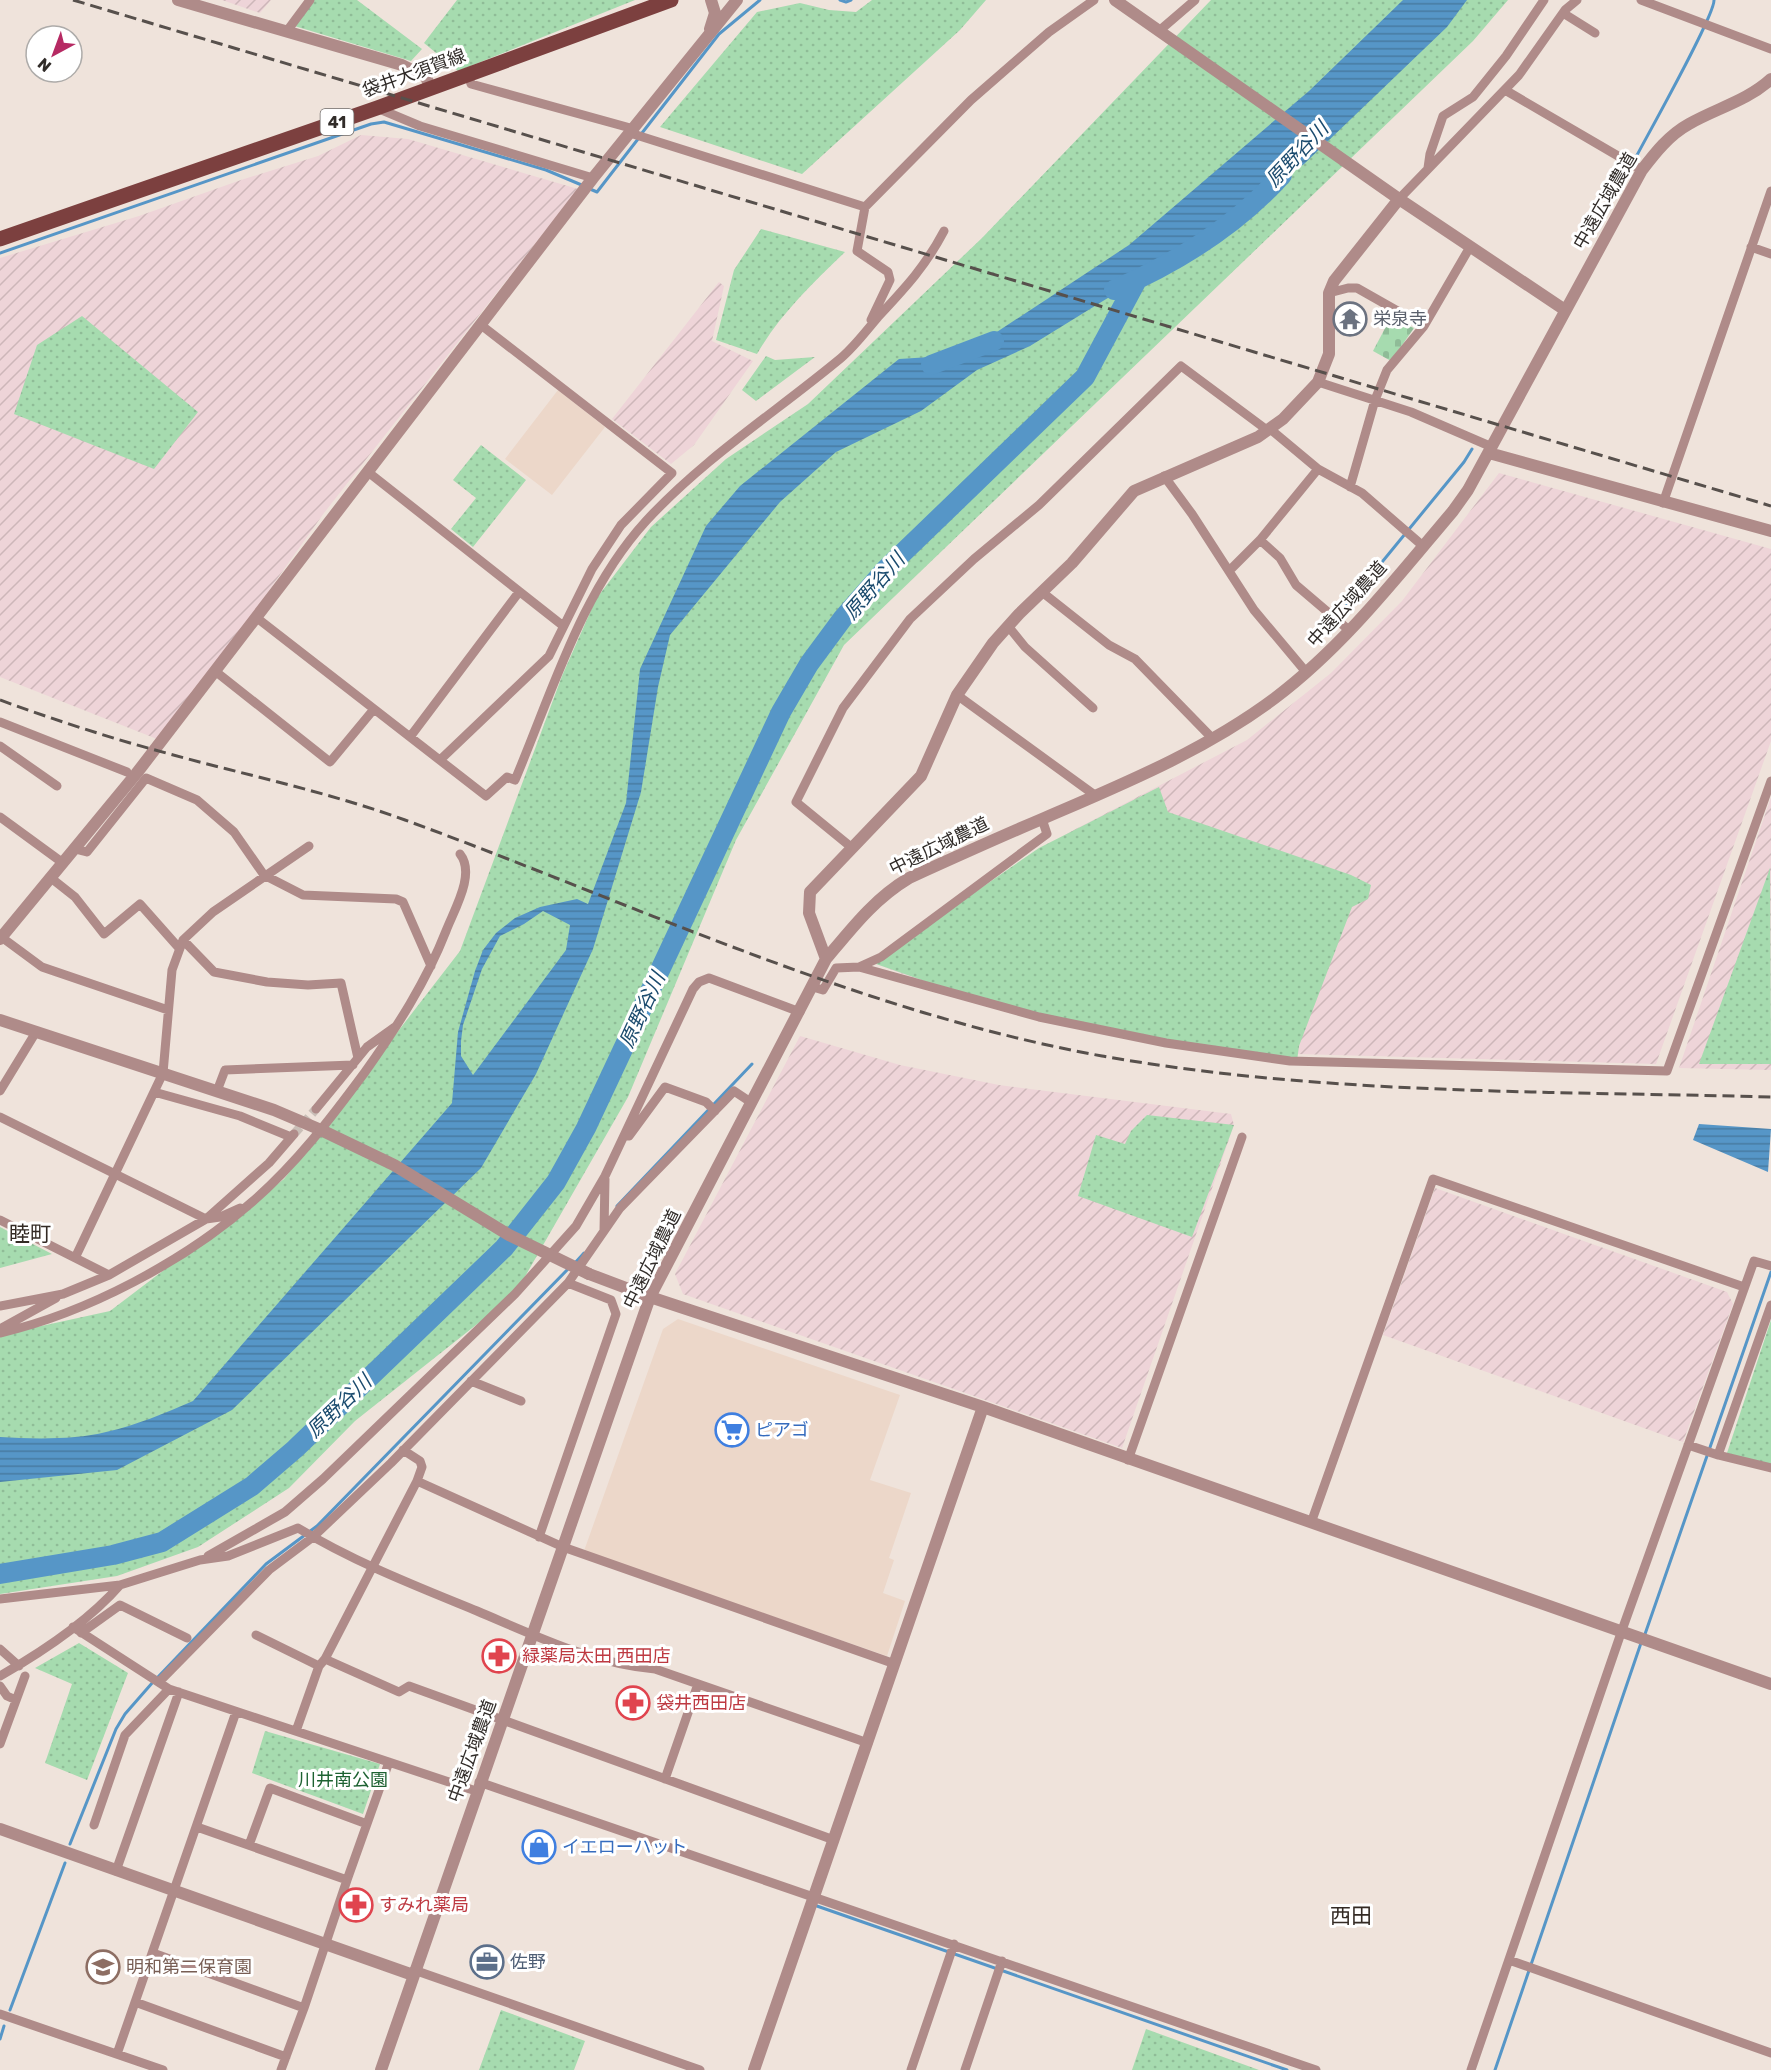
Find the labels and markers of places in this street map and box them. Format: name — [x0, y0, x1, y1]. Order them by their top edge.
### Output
temple icon: 栄泉寺 — [1332, 301, 1368, 337]
place label: 栄泉寺 — [1373, 308, 1427, 330]
supermarket icon: ピアゴ — [714, 1412, 750, 1448]
place label: ピアゴ — [755, 1419, 809, 1441]
pharmacy icon: 緑薬局太田 西田店 — [481, 1638, 517, 1674]
place label: 緑薬局太田 西田店 — [522, 1645, 670, 1667]
pharmacy icon: 袋井西田店 — [615, 1685, 651, 1721]
place label: 袋井西田店 — [656, 1692, 746, 1714]
shop icon: イエローハット — [521, 1829, 557, 1865]
place label: イエローハット — [562, 1836, 687, 1858]
pharmacy icon: すみれ薬局 — [338, 1887, 374, 1923]
place label: すみれ薬局 — [379, 1894, 469, 1916]
office icon: 佐野 — [469, 1944, 505, 1980]
school or university icon: 明和第二保育園 — [85, 1949, 121, 1985]
place label: 佐野 — [510, 1951, 546, 1973]
place label: 明和第二保育園 — [126, 1956, 252, 1978]

